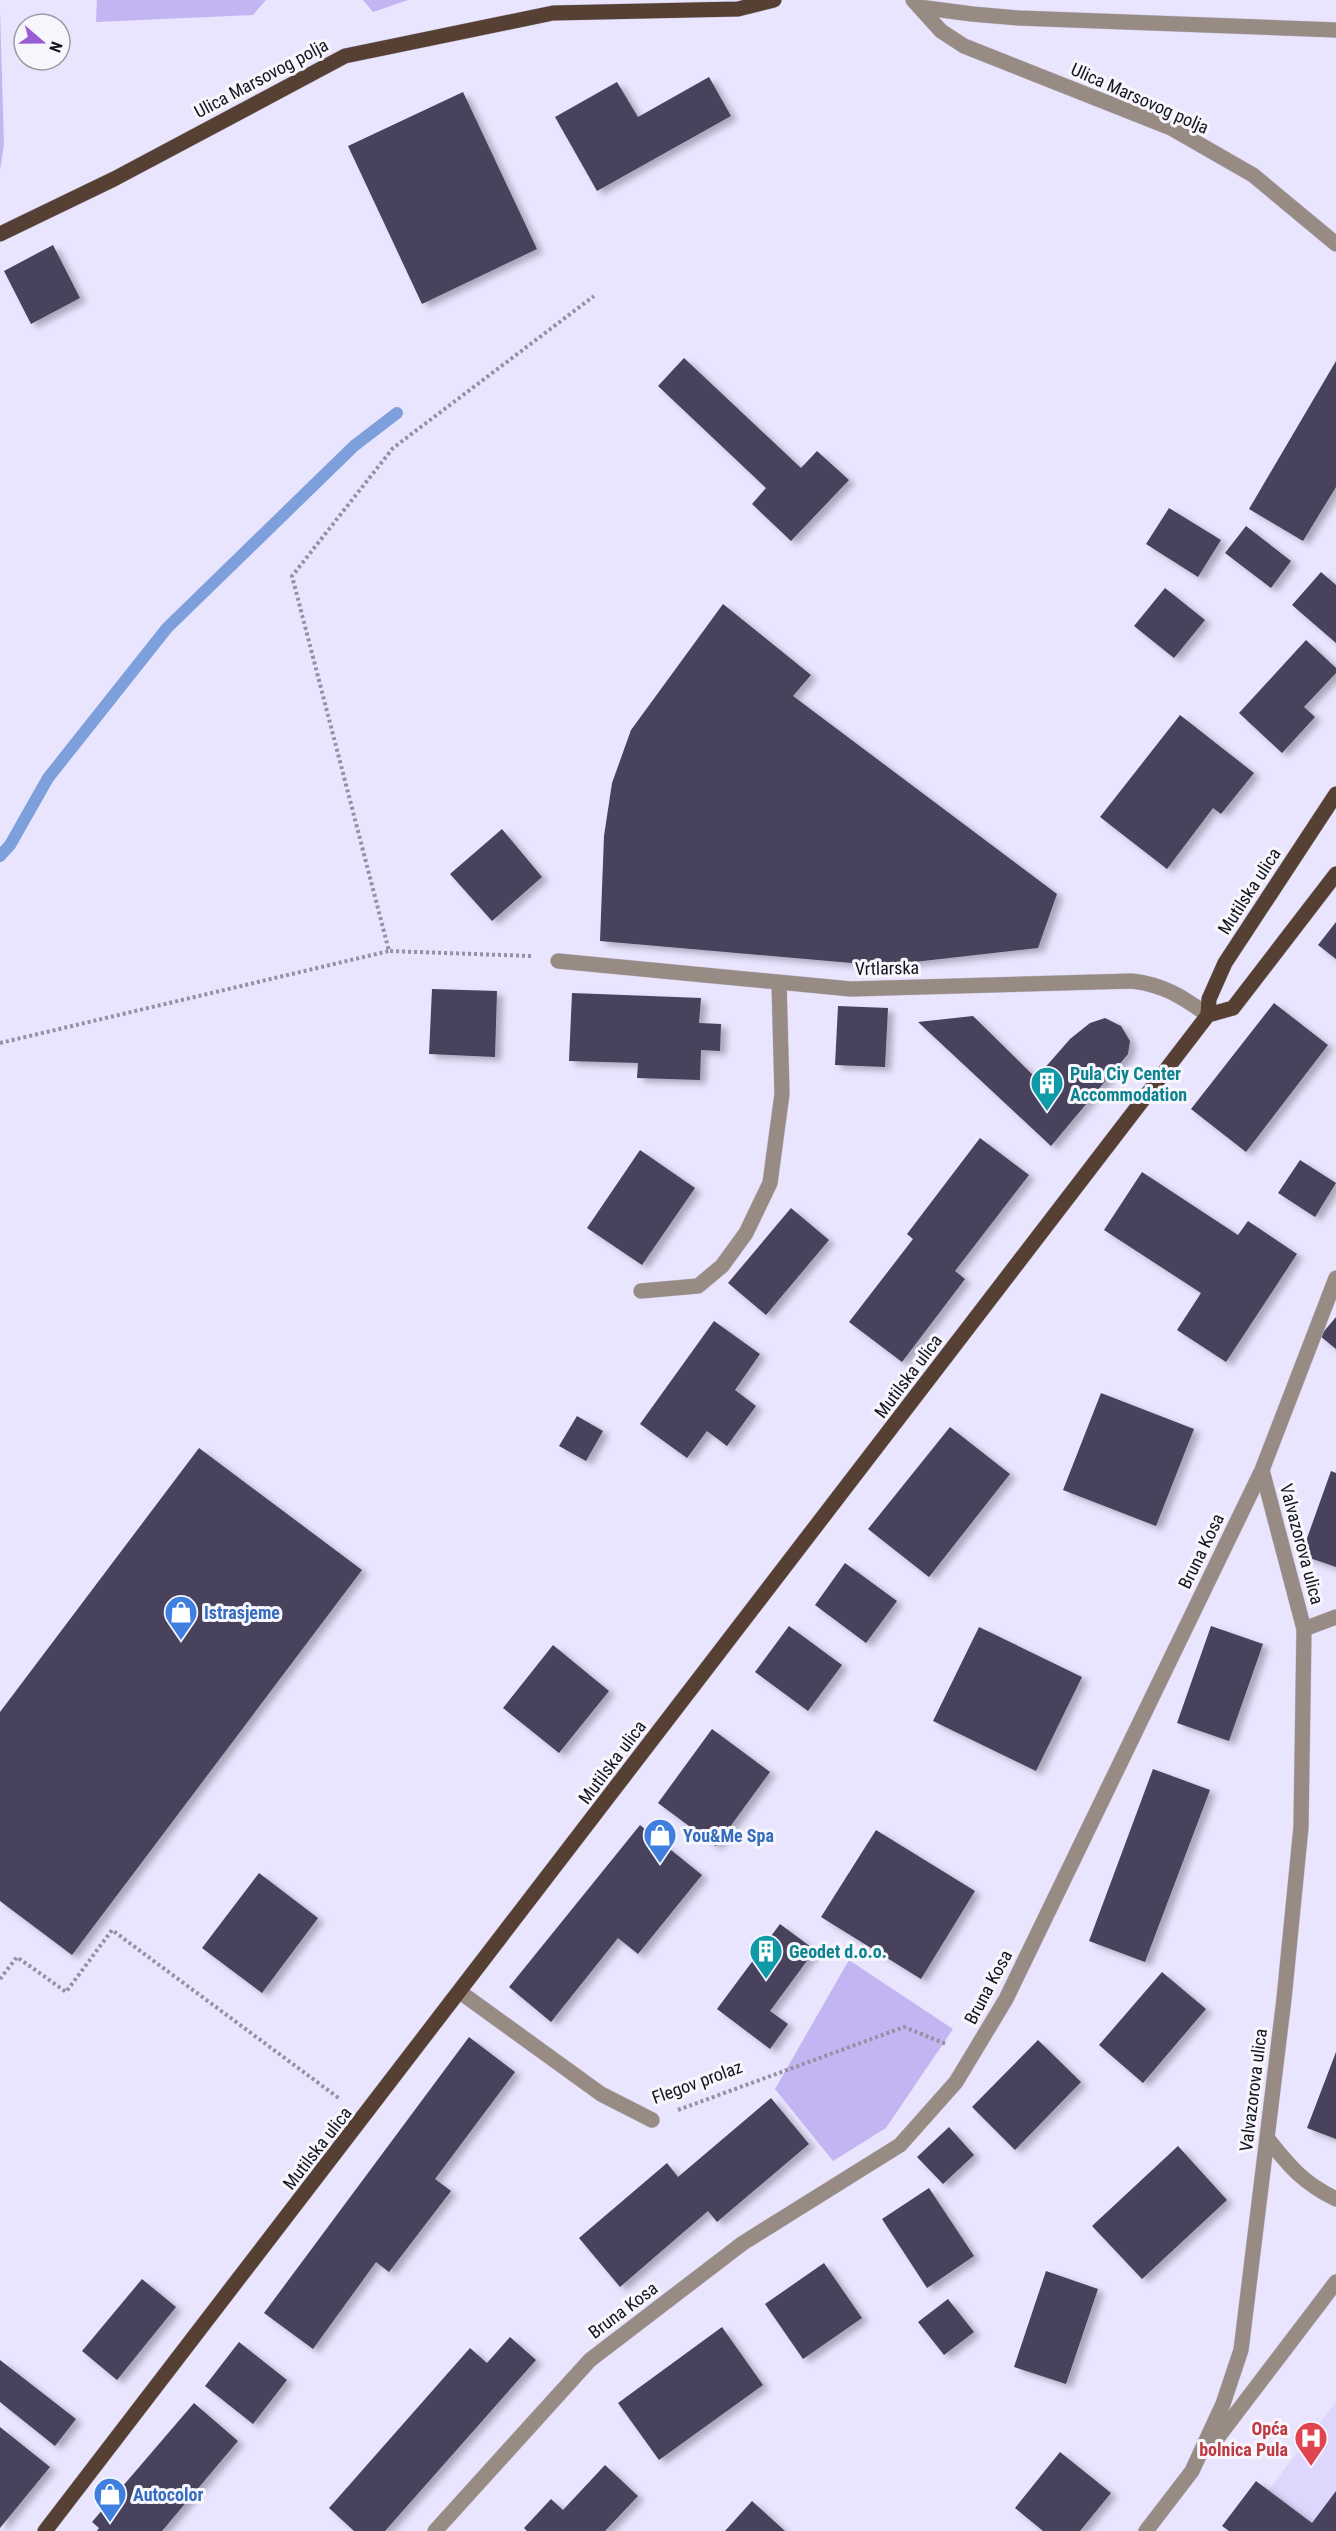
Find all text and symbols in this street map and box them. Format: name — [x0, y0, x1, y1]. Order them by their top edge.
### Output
north arrow — [12, 12, 72, 72]
street label: Ulica Marsovog polja — [190, 34, 332, 122]
text: N — [45, 39, 66, 55]
street label: Ulica Marsovog polja — [1068, 58, 1212, 138]
street label: Mutilska ulica — [1213, 844, 1285, 938]
street label: Vrtlarska — [855, 957, 919, 979]
place label: Pula Ciy Center Accommodation — [1070, 1063, 1187, 1105]
building icon: Pula Ciy Center Accommodation — [1029, 1065, 1065, 1112]
street label: Mutilska ulica — [870, 1330, 946, 1422]
street label: Valvazorova ulica — [1276, 1481, 1328, 1607]
street label: Bruna Kosa — [1174, 1510, 1228, 1592]
shop icon: Istrasjeme — [163, 1594, 199, 1641]
place label: Istrasjeme — [204, 1602, 280, 1623]
street label: Mutilska ulica — [574, 1716, 650, 1808]
shop icon: You&Me Spa — [642, 1817, 678, 1864]
place label: You&Me Spa — [683, 1825, 774, 1846]
building icon: Geodet d.o.o. — [748, 1933, 784, 1980]
place label: Geodet d.o.o. — [789, 1941, 887, 1962]
street label: Bruna Kosa — [960, 1946, 1016, 2028]
street label: Valvazorova ulica — [1235, 2027, 1271, 2153]
street label: Flegov prolaz — [649, 2056, 745, 2108]
street label: Mutilska ulica — [278, 2103, 356, 2193]
street label: Bruna Kosa — [584, 2277, 662, 2343]
place label: Opća bolnica Pula — [1199, 2418, 1288, 2460]
hospital icon: Opća bolnica Pula — [1293, 2420, 1329, 2467]
shop icon: Autocolor — [92, 2476, 128, 2523]
place label: Autocolor — [133, 2484, 203, 2505]

